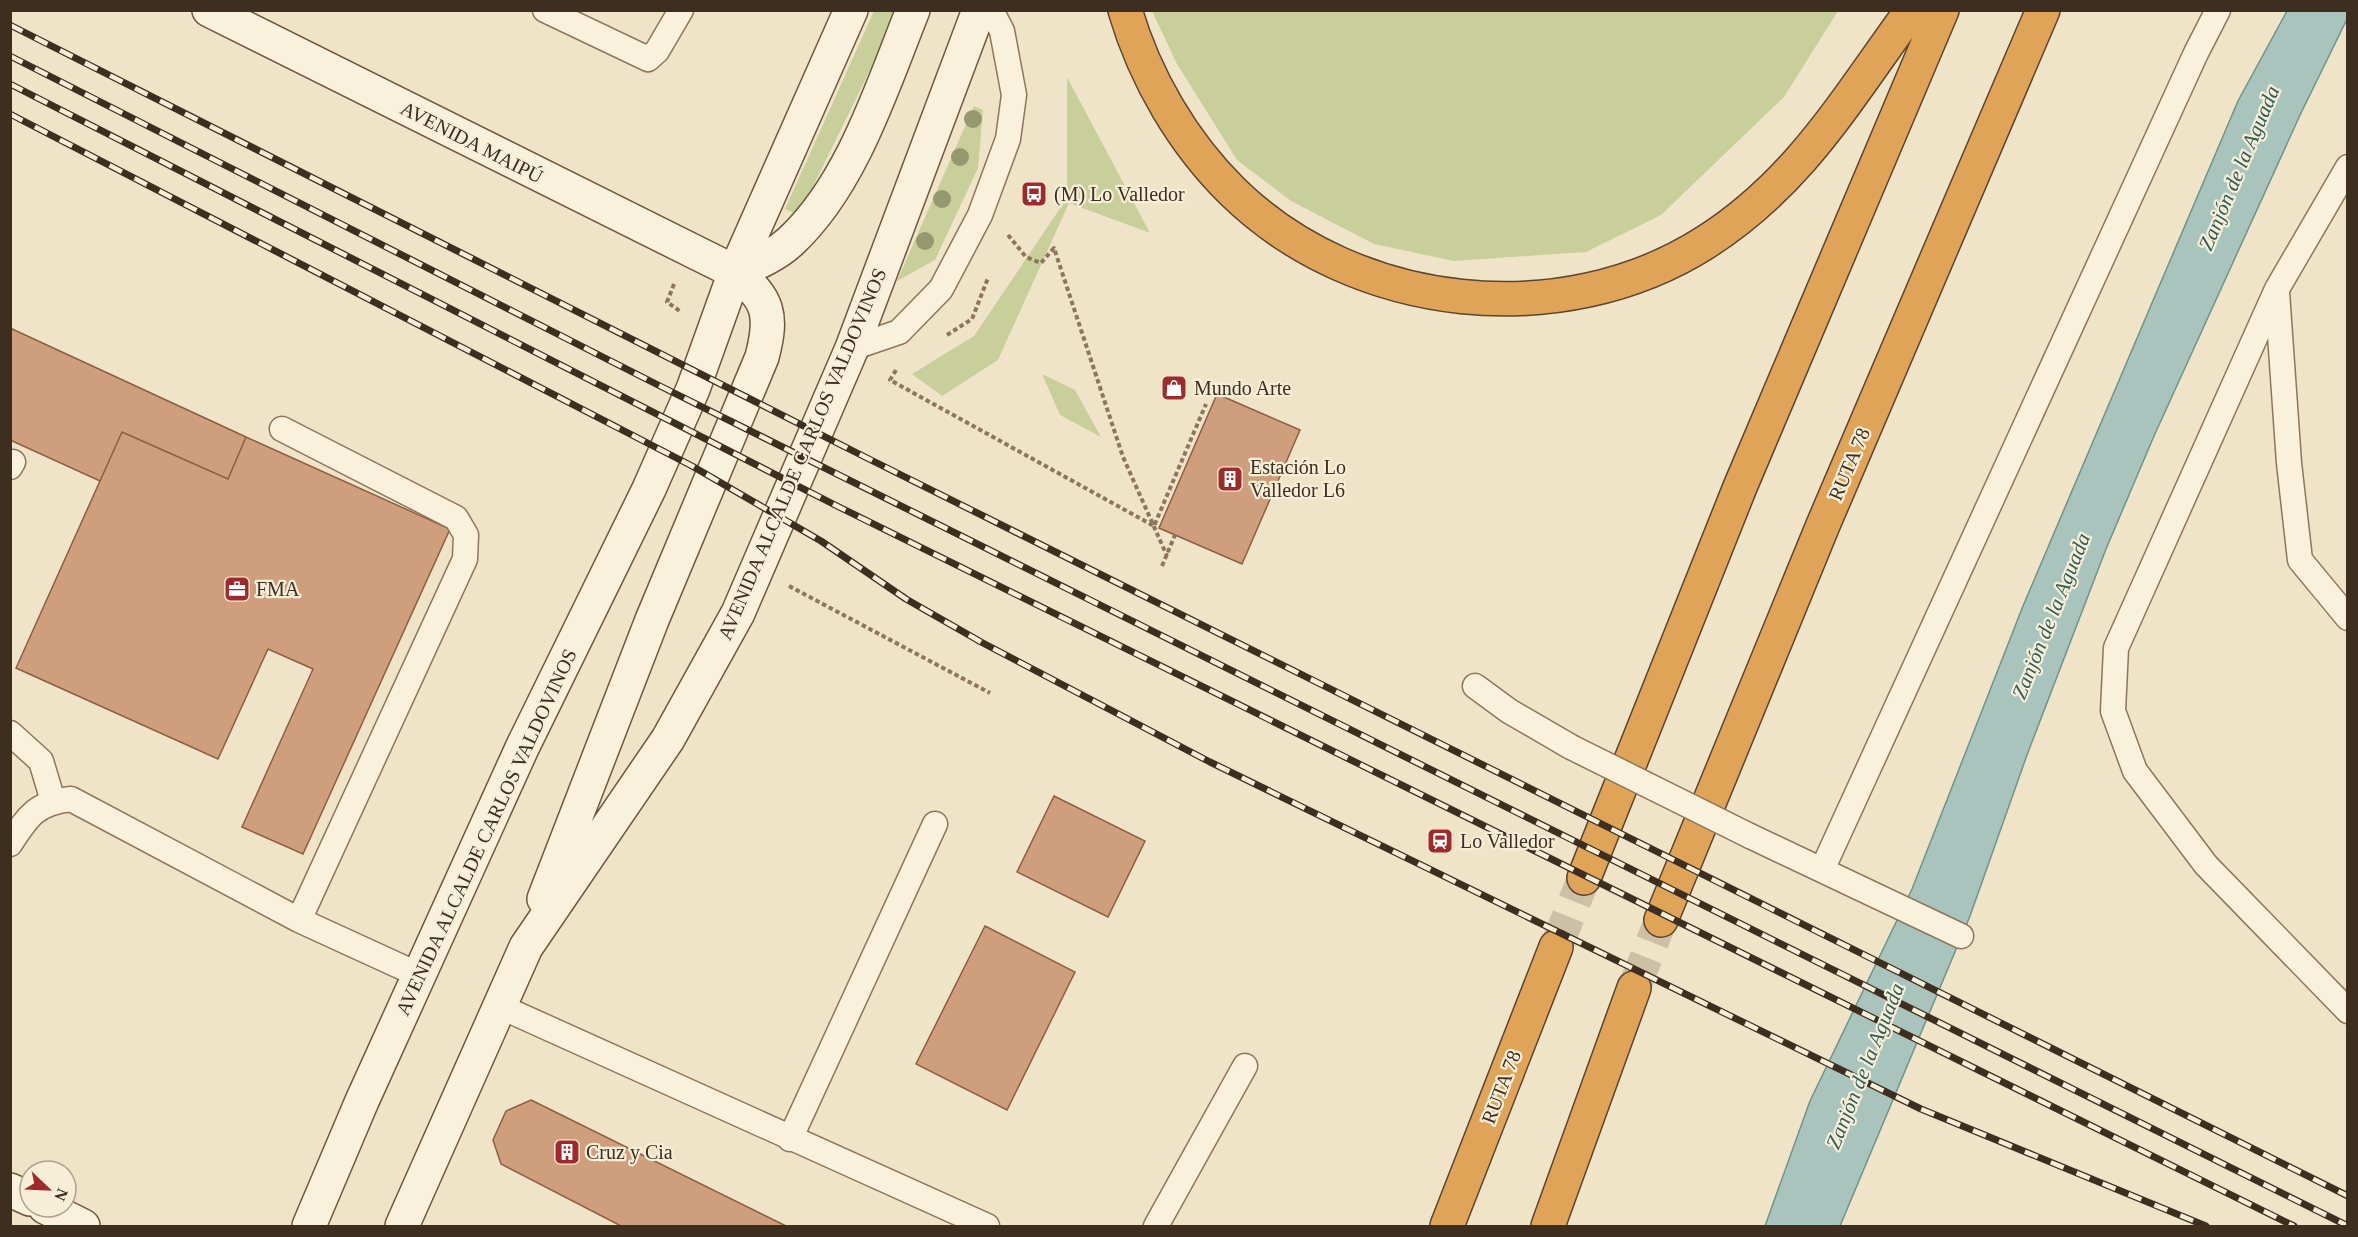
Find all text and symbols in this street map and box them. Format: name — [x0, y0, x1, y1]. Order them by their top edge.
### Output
water label: Zanjón de la Aguada — [2193, 82, 2285, 254]
street label: AVENIDA MAIPÚ — [397, 96, 548, 188]
bus stop icon: (M) Lo Valledor — [1019, 179, 1049, 209]
place label: (M) Lo Valledor — [1054, 183, 1185, 206]
street label: AVENIDA ALCALDE CARLOS VALDOVINOS — [713, 265, 891, 643]
shop icon: Mundo Arte — [1159, 373, 1189, 403]
place label: Mundo Arte — [1194, 377, 1291, 399]
street label: RUTA 78 — [1824, 424, 1874, 504]
place label: Estación Lo Valledor L6 — [1250, 456, 1346, 501]
building icon: Estación Lo Valledor L6 — [1215, 464, 1245, 494]
water label: Zanjón de la Aguada — [2007, 530, 2095, 702]
office icon: FMA — [222, 574, 252, 604]
place label: FMA — [256, 578, 300, 600]
street label: AVENIDA ALCALDE CARLOS VALDOVINOS — [391, 645, 581, 1019]
station icon: Lo Valledor — [1425, 826, 1455, 856]
place label: Lo Valledor — [1460, 830, 1555, 852]
water label: Zanjón de la Aguada — [1821, 980, 1909, 1152]
street label: RUTA 78 — [1477, 1047, 1525, 1127]
building icon: Cruz y Cia — [552, 1137, 582, 1167]
place label: Cruz y Cia — [586, 1141, 673, 1164]
north arrow — [18, 1159, 78, 1219]
text: N — [51, 1186, 71, 1204]

